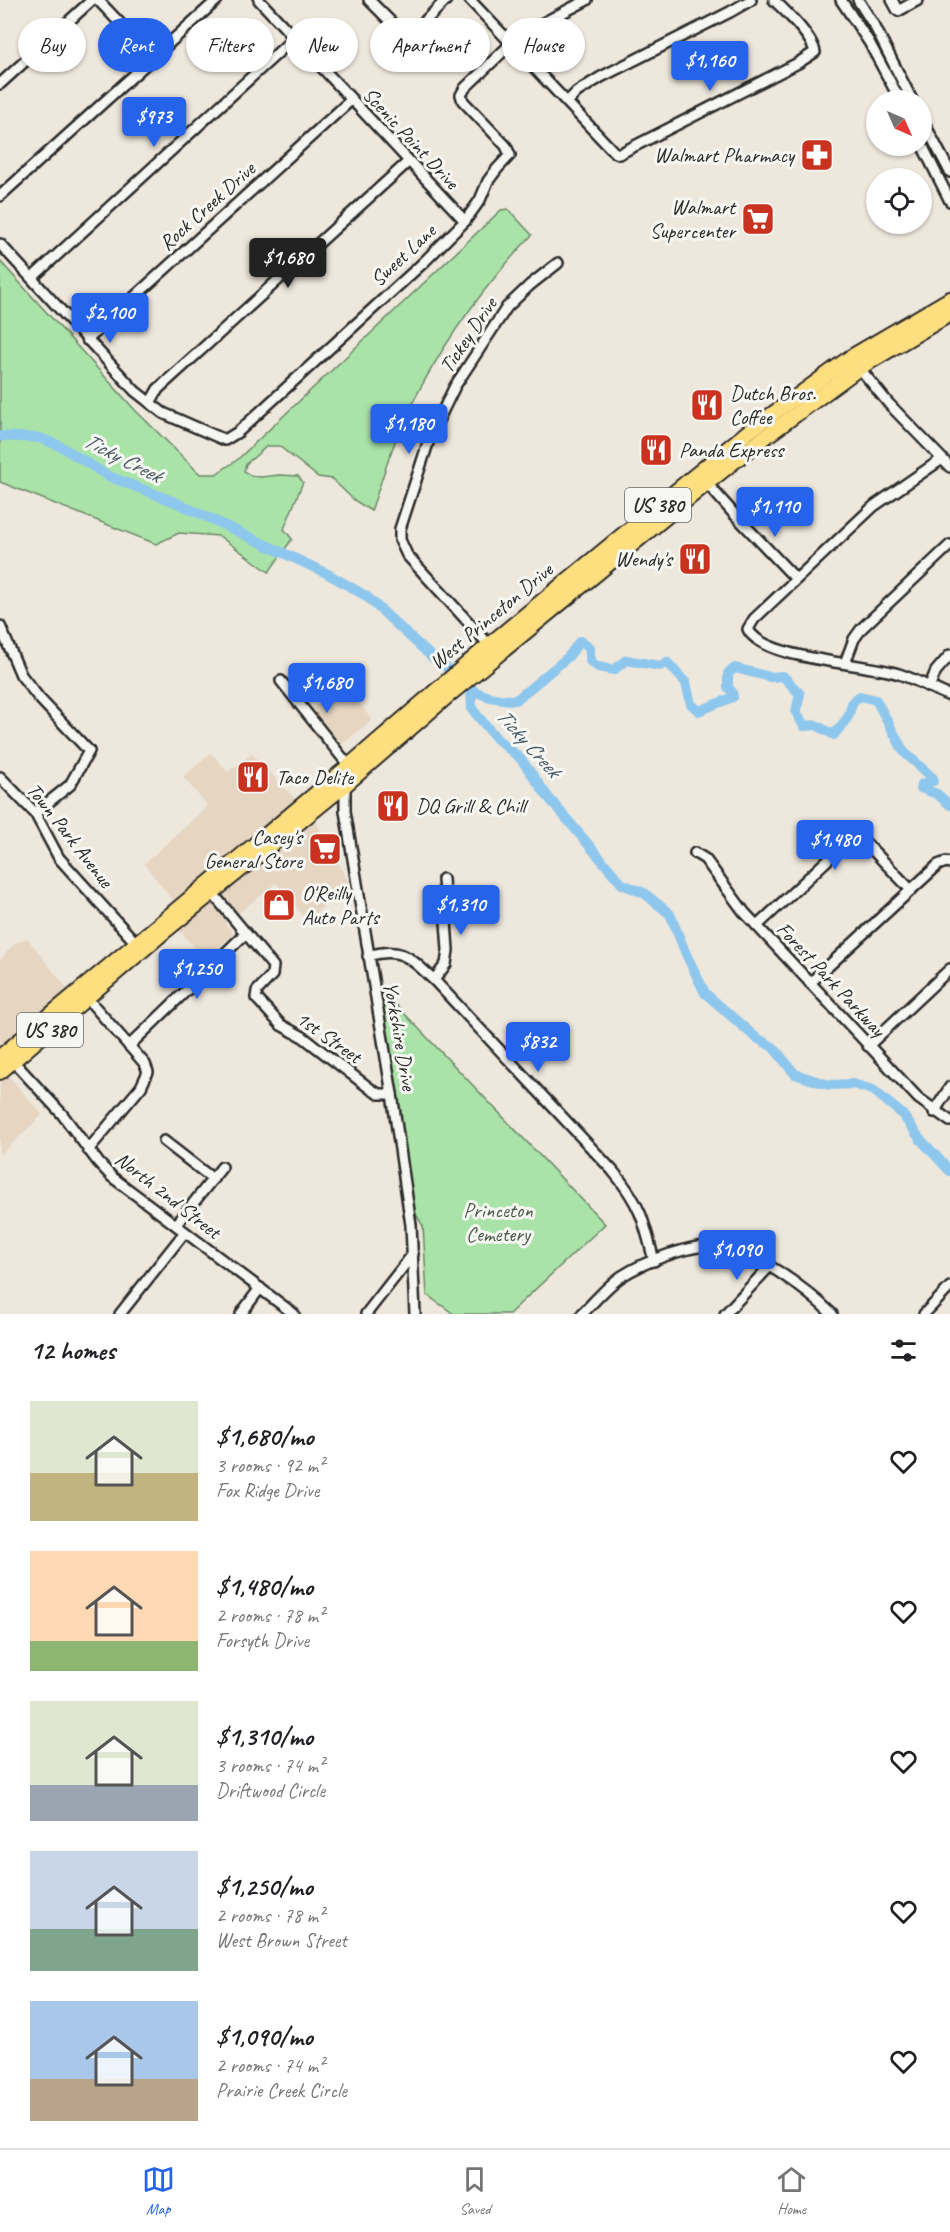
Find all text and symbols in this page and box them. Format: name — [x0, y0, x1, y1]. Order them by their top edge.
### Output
chip: Buy — [18, 18, 86, 72]
chip: Rent — [98, 18, 174, 72]
chip: Filters — [186, 18, 274, 72]
chip: New — [286, 18, 358, 72]
chip: Apartment — [370, 18, 490, 72]
chip: House — [502, 18, 585, 72]
pin: $1,160 — [661, 41, 759, 92]
text: $1,160 — [685, 48, 735, 73]
street label: Scenic Point Drive — [357, 82, 466, 195]
north arrow — [866, 90, 932, 156]
map controls — [866, 90, 932, 234]
pin: $973 — [118, 97, 190, 148]
text: $973 — [136, 104, 172, 129]
pharmacy icon: Walmart Pharmacy — [799, 137, 835, 173]
place label: Walmart Pharmacy — [654, 142, 796, 168]
street label: Rock Creek Drive — [154, 155, 261, 256]
button: locate — [866, 168, 932, 234]
place label: Walmart Supercenter — [650, 194, 737, 244]
supermarket icon: Walmart Supercenter — [740, 201, 776, 237]
street label: Sweet Lane — [365, 217, 443, 292]
pin: $1,680 — [239, 238, 337, 289]
text: $1,680 — [263, 245, 313, 270]
street label: Tickey Drive — [433, 291, 504, 378]
pin: $2,100 — [61, 293, 159, 344]
text: $2,100 — [86, 300, 134, 325]
place label: Dutch Bros. Coffee — [730, 380, 817, 430]
restaurant icon: Dutch Bros. Coffee — [689, 387, 725, 423]
pin: $1,180 — [360, 404, 458, 455]
text: $1,180 — [385, 411, 433, 436]
water label: Ticky Creek — [79, 426, 170, 491]
restaurant icon: Panda Express — [638, 432, 674, 468]
place label: Panda Express — [679, 437, 785, 463]
pin: $1,110 — [726, 487, 824, 538]
road number: US 380 — [625, 488, 691, 522]
text: $1,110 — [751, 494, 799, 519]
restaurant icon: Wendy's — [677, 541, 713, 577]
place label: Wendy's — [615, 546, 674, 572]
street label: West Princeton Drive — [424, 556, 559, 675]
pin: $1,680 — [278, 663, 376, 714]
text: $1,680 — [302, 670, 352, 695]
water label: Ticky Creek — [490, 702, 569, 786]
restaurant icon: Taco Delite — [235, 759, 271, 795]
place label: Taco Delite — [276, 764, 354, 790]
street label: Town Park Avenue — [21, 777, 120, 894]
restaurant icon: DQ Grill & Chill — [375, 788, 411, 824]
place label: DQ Grill & Chill — [416, 793, 529, 819]
pin: $1,480 — [786, 820, 884, 871]
place label: Casey's General Store — [204, 824, 304, 874]
text: $1,480 — [811, 827, 859, 852]
supermarket icon: Casey's General Store — [307, 831, 343, 867]
place label: O'Reilly Auto Parts — [302, 880, 381, 930]
pin: $1,310 — [412, 885, 510, 936]
shop icon: O'Reilly Auto Parts — [261, 887, 297, 923]
text: $1,310 — [437, 892, 485, 917]
street label: Forest Park Parkway — [771, 916, 892, 1043]
pin: $1,250 — [148, 949, 246, 1000]
text: $1,250 — [173, 956, 221, 981]
street label: Yorkshire Drive — [378, 980, 423, 1094]
street label: 1st Street — [291, 1005, 368, 1070]
road number: US 380 — [17, 1013, 83, 1047]
pin: $832 — [502, 1022, 574, 1073]
text: $832 — [520, 1029, 556, 1054]
street label: North 2nd Street — [110, 1146, 228, 1245]
park label: Princeton Cemetery — [463, 1197, 533, 1247]
pin: $1,090 — [688, 1230, 786, 1281]
text: $1,090 — [713, 1237, 761, 1262]
text: 12 homes — [30, 1334, 115, 1367]
icon: filters — [887, 1334, 920, 1367]
text: $1,680/mo — [216, 1420, 314, 1453]
icon: home — [78, 1425, 150, 1497]
icon: heart — [887, 1445, 920, 1478]
text: 3 rooms · 92 m² — [216, 1453, 324, 1478]
text: Fox Ridge Drive — [216, 1478, 319, 1503]
text: $1,480/mo — [216, 1570, 313, 1603]
icon: home — [78, 1575, 150, 1647]
icon: heart — [887, 1595, 920, 1628]
text: 2 rooms · 78 m² — [216, 1603, 324, 1628]
text: Forsyth Drive — [216, 1628, 309, 1653]
text: $1,310/mo — [216, 1720, 313, 1753]
icon: home — [78, 1725, 150, 1797]
icon: heart — [887, 1745, 920, 1778]
text: 3 rooms · 74 m² — [216, 1753, 324, 1778]
text: Driftwood Circle — [216, 1778, 325, 1803]
text: $1,250/mo — [216, 1870, 313, 1903]
icon: home — [78, 1875, 150, 1947]
icon: heart — [887, 1895, 920, 1928]
text: 2 rooms · 78 m² — [216, 1903, 324, 1928]
text: West Brown Street — [216, 1928, 347, 1953]
text: $1,090/mo — [216, 2020, 313, 2053]
icon: home — [78, 2025, 150, 2097]
icon: heart — [887, 2045, 920, 2078]
text: 2 rooms · 74 m² — [216, 2053, 324, 2078]
text: Prairie Creek Circle — [216, 2078, 347, 2103]
tab: Map — [142, 2163, 175, 2219]
tab: Saved — [458, 2163, 491, 2219]
tab: Home — [775, 2163, 808, 2219]

